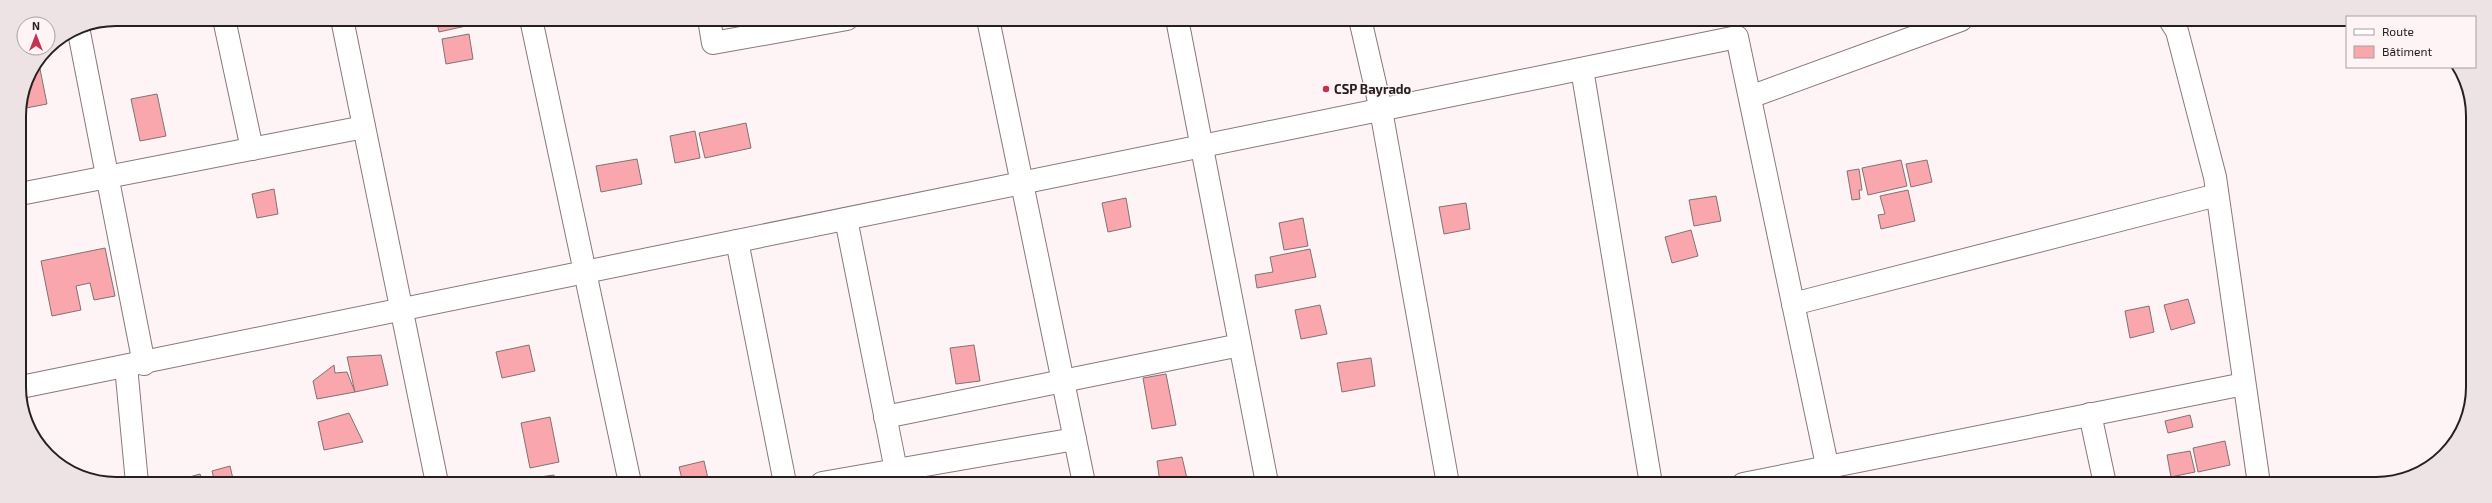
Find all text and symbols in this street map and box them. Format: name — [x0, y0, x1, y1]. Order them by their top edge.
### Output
north arrow — [16, 16, 56, 56]
legend — [2346, 16, 2476, 68]
text: N — [32, 19, 40, 32]
text: Route — [2382, 24, 2414, 38]
text: Bâtiment — [2382, 44, 2433, 58]
place label: CSP Bayrado — [1334, 81, 1412, 97]
marker: CSP Bayrado — [1321, 84, 1331, 94]

